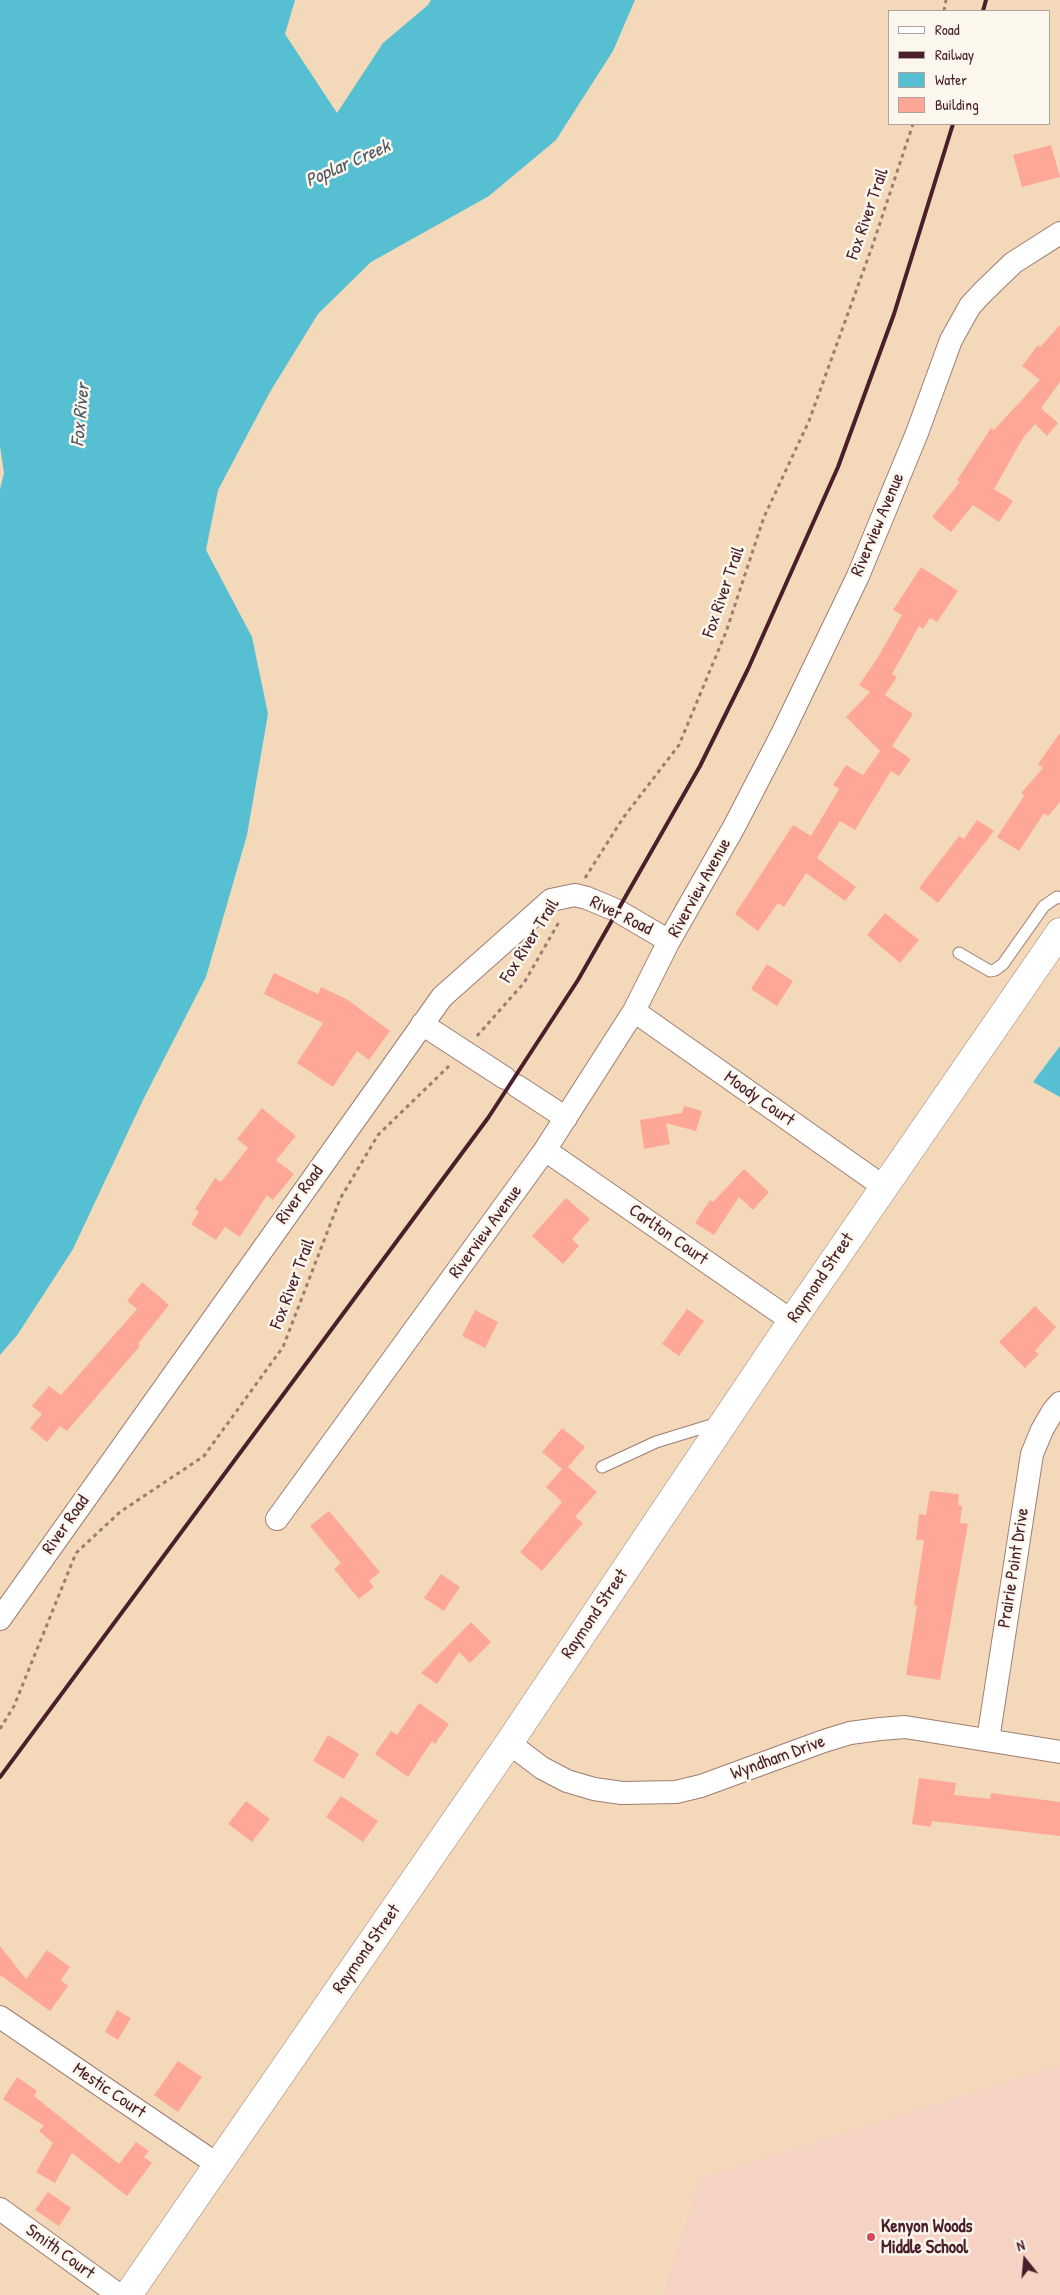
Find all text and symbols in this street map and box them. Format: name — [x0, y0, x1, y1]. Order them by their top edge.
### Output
legend — [888, 10, 1050, 125]
text: Road — [935, 19, 960, 40]
text: Railway — [935, 44, 974, 65]
text: Water — [935, 69, 967, 90]
text: Building — [935, 94, 979, 115]
water label: Poplar Creek — [302, 135, 394, 193]
street label: Fox River Trail — [842, 166, 894, 262]
water label: Fox River — [67, 383, 95, 447]
street label: Riverview Avenue — [847, 470, 909, 580]
street label: Fox River Trail — [698, 544, 750, 640]
street label: Riverview Avenue — [664, 835, 736, 941]
street label: River Road — [586, 892, 656, 940]
street label: Fox River Trail — [496, 895, 564, 987]
street label: Moody Court — [719, 1067, 799, 1131]
street label: River Road — [272, 1161, 328, 1229]
street label: Riverview Avenue — [445, 1181, 527, 1283]
street label: Carlton Court — [624, 1200, 712, 1270]
street label: Raymond Street — [783, 1229, 859, 1327]
street label: Fox River Trail — [266, 1236, 320, 1332]
street label: River Road — [38, 1491, 94, 1559]
street label: Prairie Point Drive — [994, 1506, 1034, 1630]
street label: Raymond Street — [557, 1565, 633, 1663]
street label: Wyndham Drive — [728, 1731, 828, 1785]
street label: Raymond Street — [328, 1900, 406, 1998]
street label: Mestic Court — [68, 2059, 150, 2123]
place label: Kenyon Woods Middle School — [881, 2216, 972, 2258]
street label: Smith Court — [21, 2220, 99, 2284]
marker: Kenyon Woods Middle School — [865, 2231, 877, 2243]
north arrow — [1000, 2235, 1050, 2285]
text: N — [1014, 2235, 1027, 2255]

